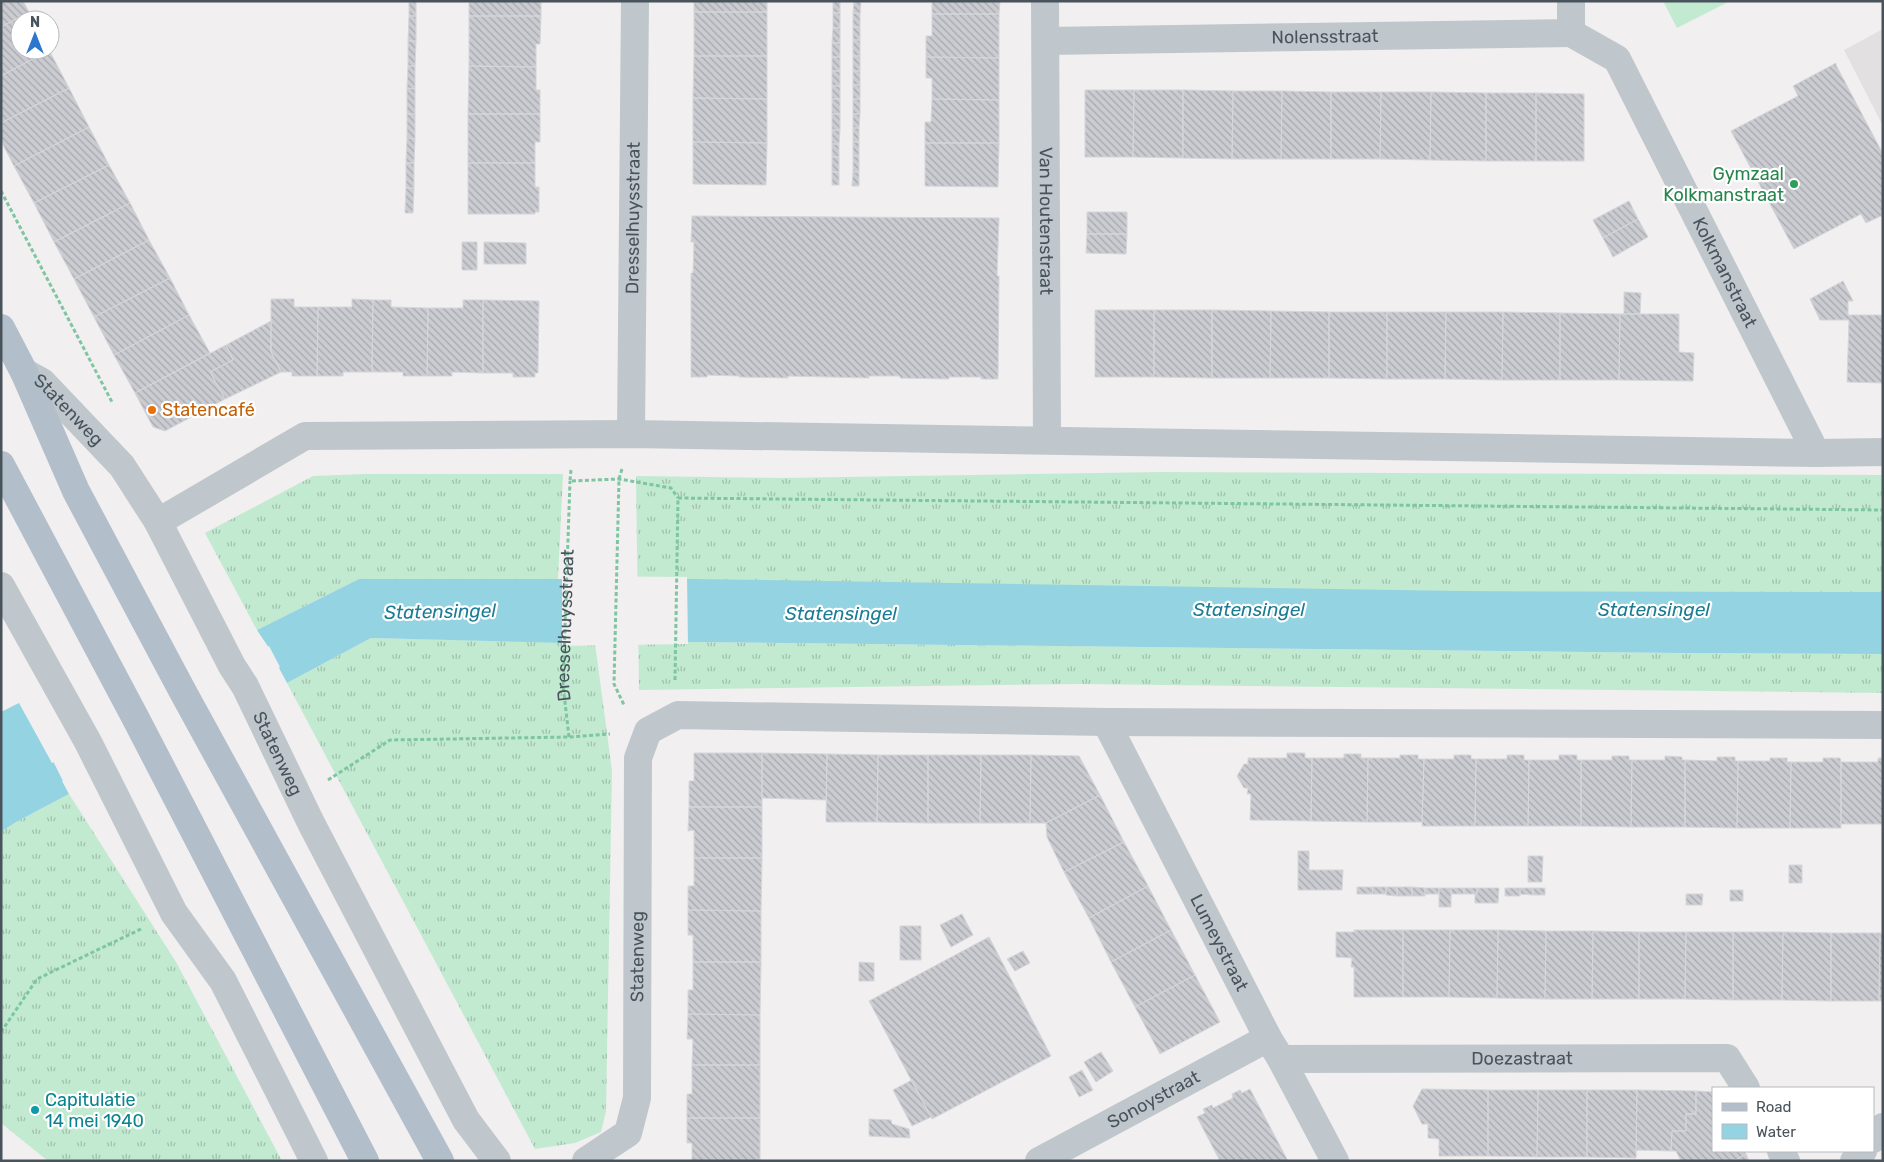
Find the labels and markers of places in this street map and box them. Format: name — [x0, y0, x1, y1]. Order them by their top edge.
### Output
place label: Gymzaal Kolkmanstraat — [1663, 163, 1784, 206]
marker: Gymzaal Kolkmanstraat — [1788, 178, 1800, 190]
place label: Statencafé — [162, 399, 255, 421]
marker: Statencafé — [146, 404, 158, 416]
place label: Capitulatie 14 mei 1940 — [45, 1089, 144, 1132]
marker: Capitulatie 14 mei 1940 — [29, 1104, 41, 1116]

